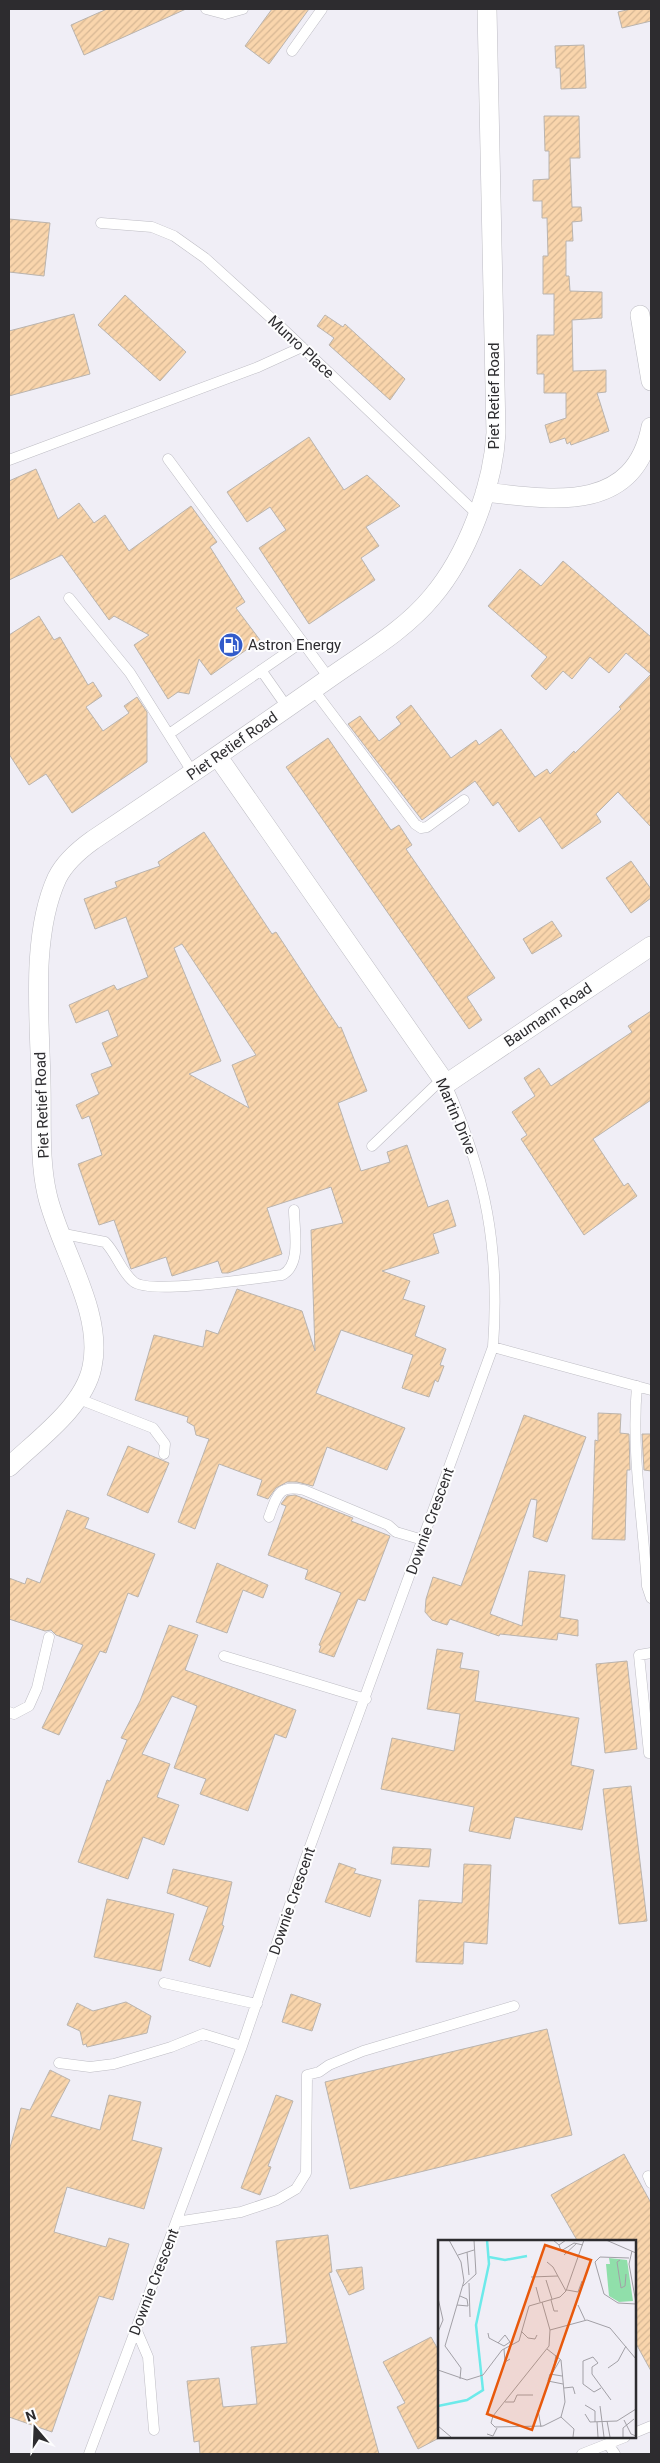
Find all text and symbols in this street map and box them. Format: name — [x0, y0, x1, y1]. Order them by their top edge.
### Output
street label: Munro Place — [264, 312, 338, 382]
street label: Piet Retief Road — [485, 343, 503, 449]
fuel station icon: Astron Energy — [218, 632, 244, 658]
place label: Astron Energy — [248, 636, 341, 654]
street label: Piet Retief Road — [183, 708, 281, 784]
street label: Baumann Road — [501, 979, 595, 1051]
street label: Piet Retief Road — [31, 1051, 53, 1159]
street label: Martin Drive — [432, 1075, 480, 1157]
street label: Downie Crescent — [402, 1465, 458, 1577]
street label: Downie Crescent — [265, 1845, 319, 1957]
street label: Downie Crescent — [125, 2226, 183, 2338]
inset map — [438, 2240, 635, 2438]
north arrow — [10, 2403, 60, 2453]
text: N — [23, 2407, 38, 2425]

